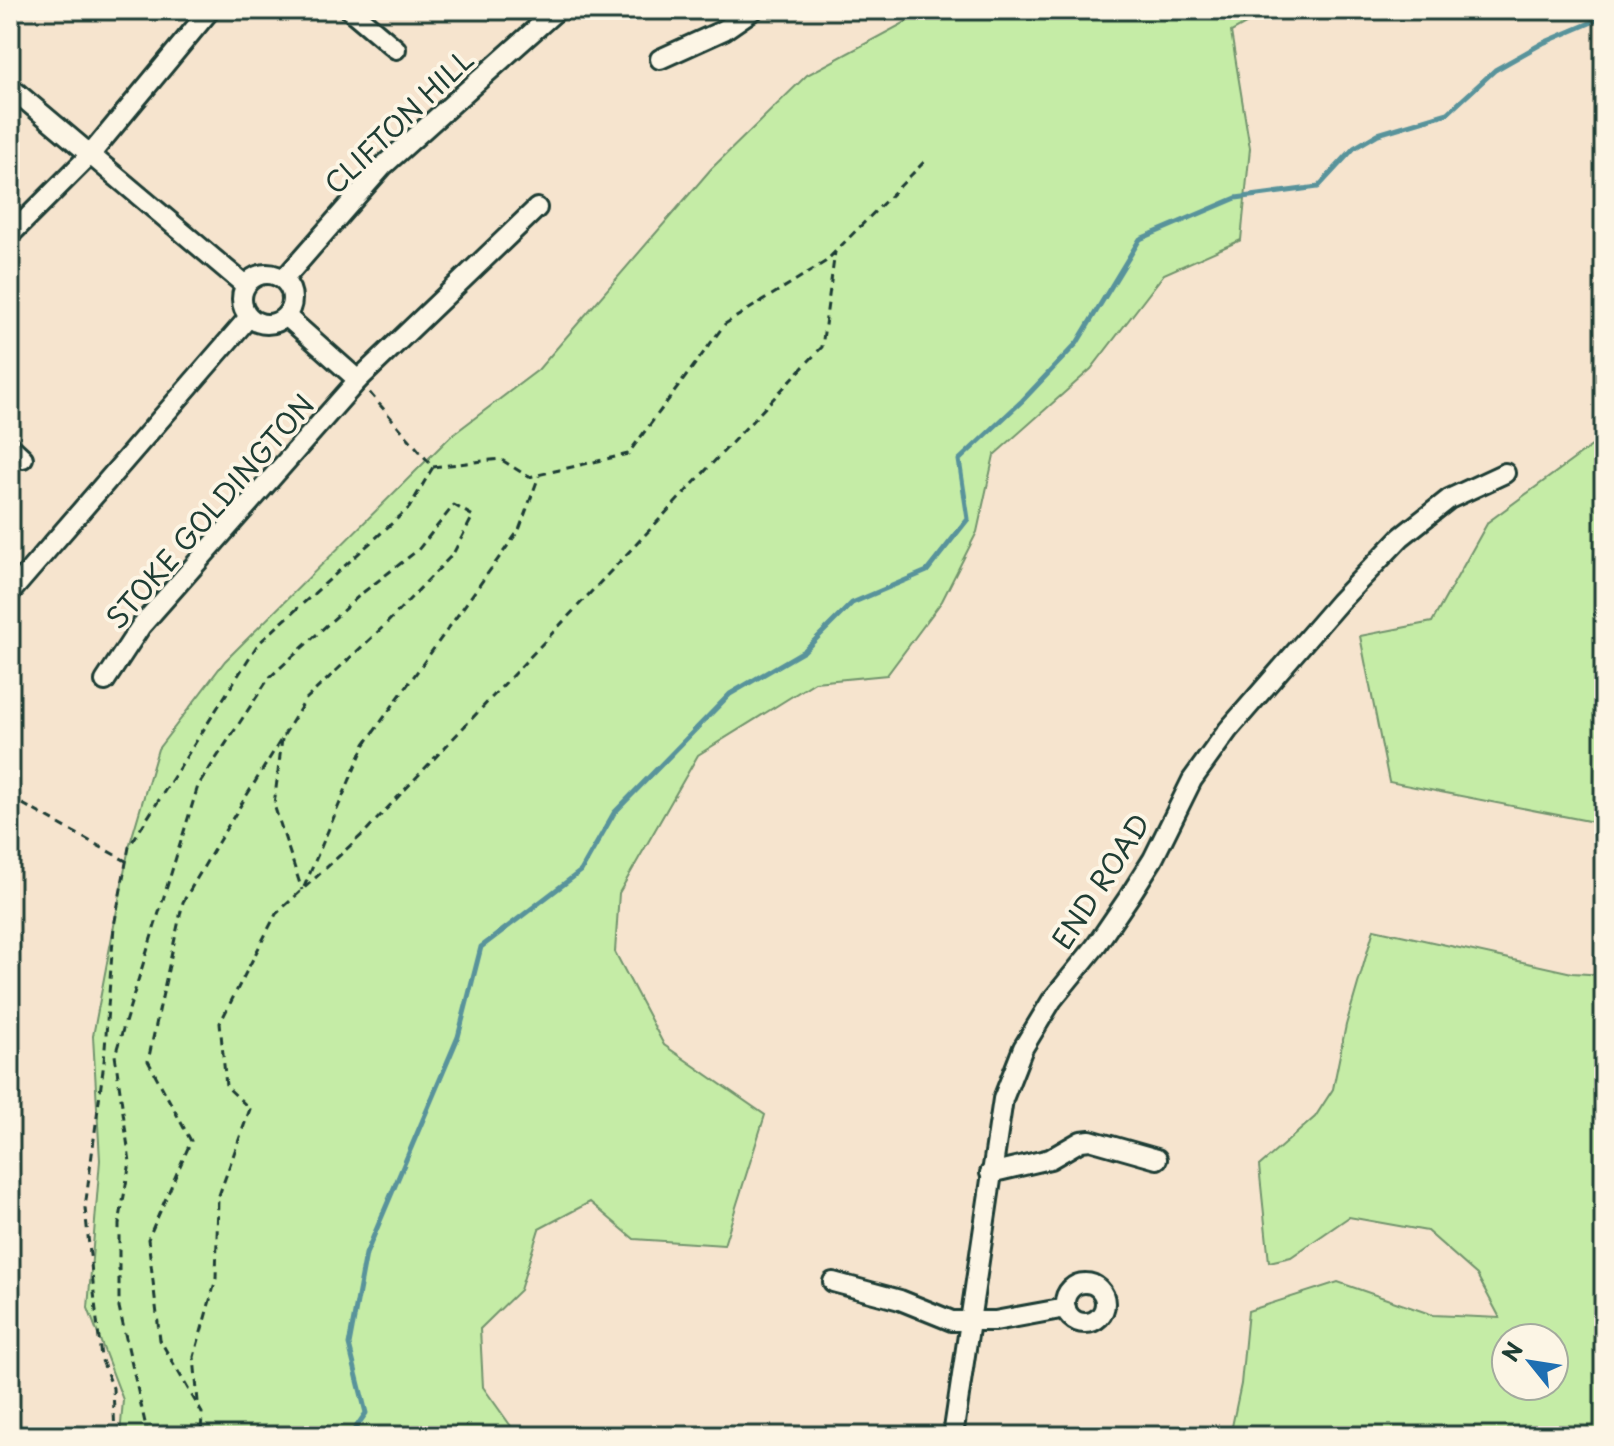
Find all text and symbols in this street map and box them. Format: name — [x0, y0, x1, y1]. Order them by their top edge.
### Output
street label: CLIFTON HILL — [314, 38, 482, 204]
street label: STOKE GOLDINGTON — [95, 384, 323, 638]
street label: END ROAD — [1040, 805, 1160, 957]
north arrow — [1490, 1322, 1570, 1402]
text: N — [1493, 1335, 1530, 1367]

